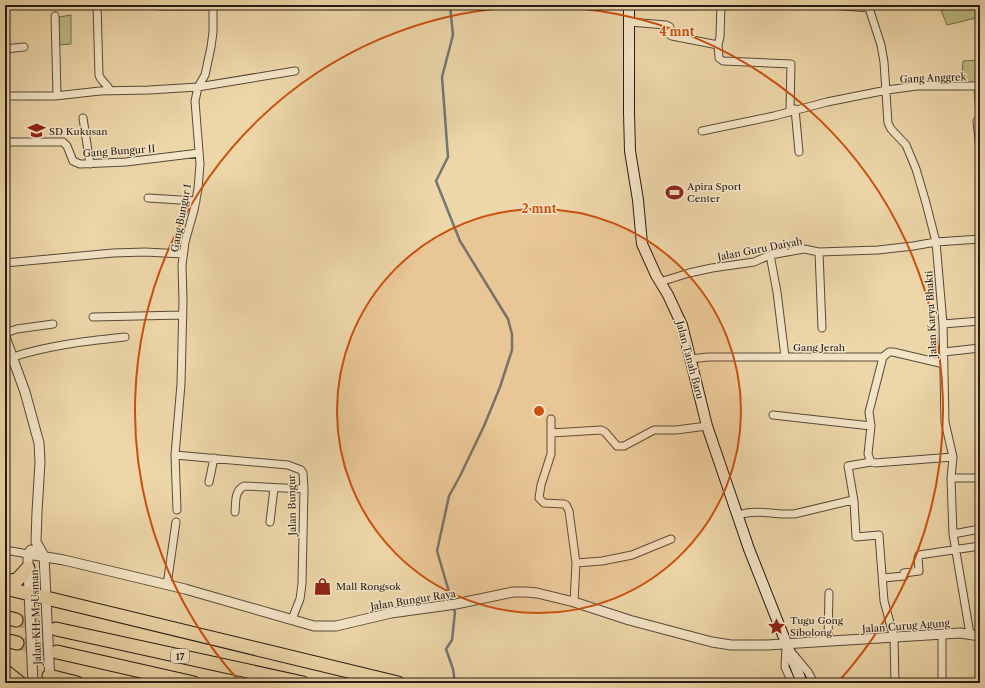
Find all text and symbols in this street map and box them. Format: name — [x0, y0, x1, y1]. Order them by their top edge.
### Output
text: 4 mnt — [659, 24, 695, 39]
street label: Gang Anggrek — [899, 70, 968, 86]
school or university icon: SD Kukusan — [26, 121, 46, 141]
place label: SD Kukusan — [49, 125, 108, 138]
street label: Gang Bungur II — [82, 142, 156, 160]
place label: Apira Sport Center — [686, 180, 742, 205]
street label: Gang Bungur 1 — [168, 182, 194, 253]
sports icon: Apira Sport Center — [664, 182, 684, 202]
text: 2 mnt — [521, 201, 557, 216]
street label: Jalan Guru Daiyah — [714, 234, 804, 264]
street label: Jalan Karya Bhakti — [922, 270, 940, 360]
street label: Jalan Tanah Baru — [673, 318, 707, 401]
street label: Gang Jerah — [793, 341, 846, 354]
centre of rings — [532, 404, 546, 418]
street label: Jalan Bungur — [285, 474, 299, 538]
street label: Jalan KH. M. Usman — [28, 568, 44, 667]
shop icon: Mall Rongsok — [313, 576, 333, 596]
place label: Mall Rongsok — [336, 580, 402, 593]
street label: Jalan Bungur Raya — [367, 587, 457, 613]
place label: Tugu Gong Sibolong — [790, 614, 844, 639]
place icon: Tugu Gong Sibolong — [767, 616, 787, 636]
street label: Jalan Curug Agung — [860, 616, 951, 636]
road number: 17 — [171, 649, 189, 663]

